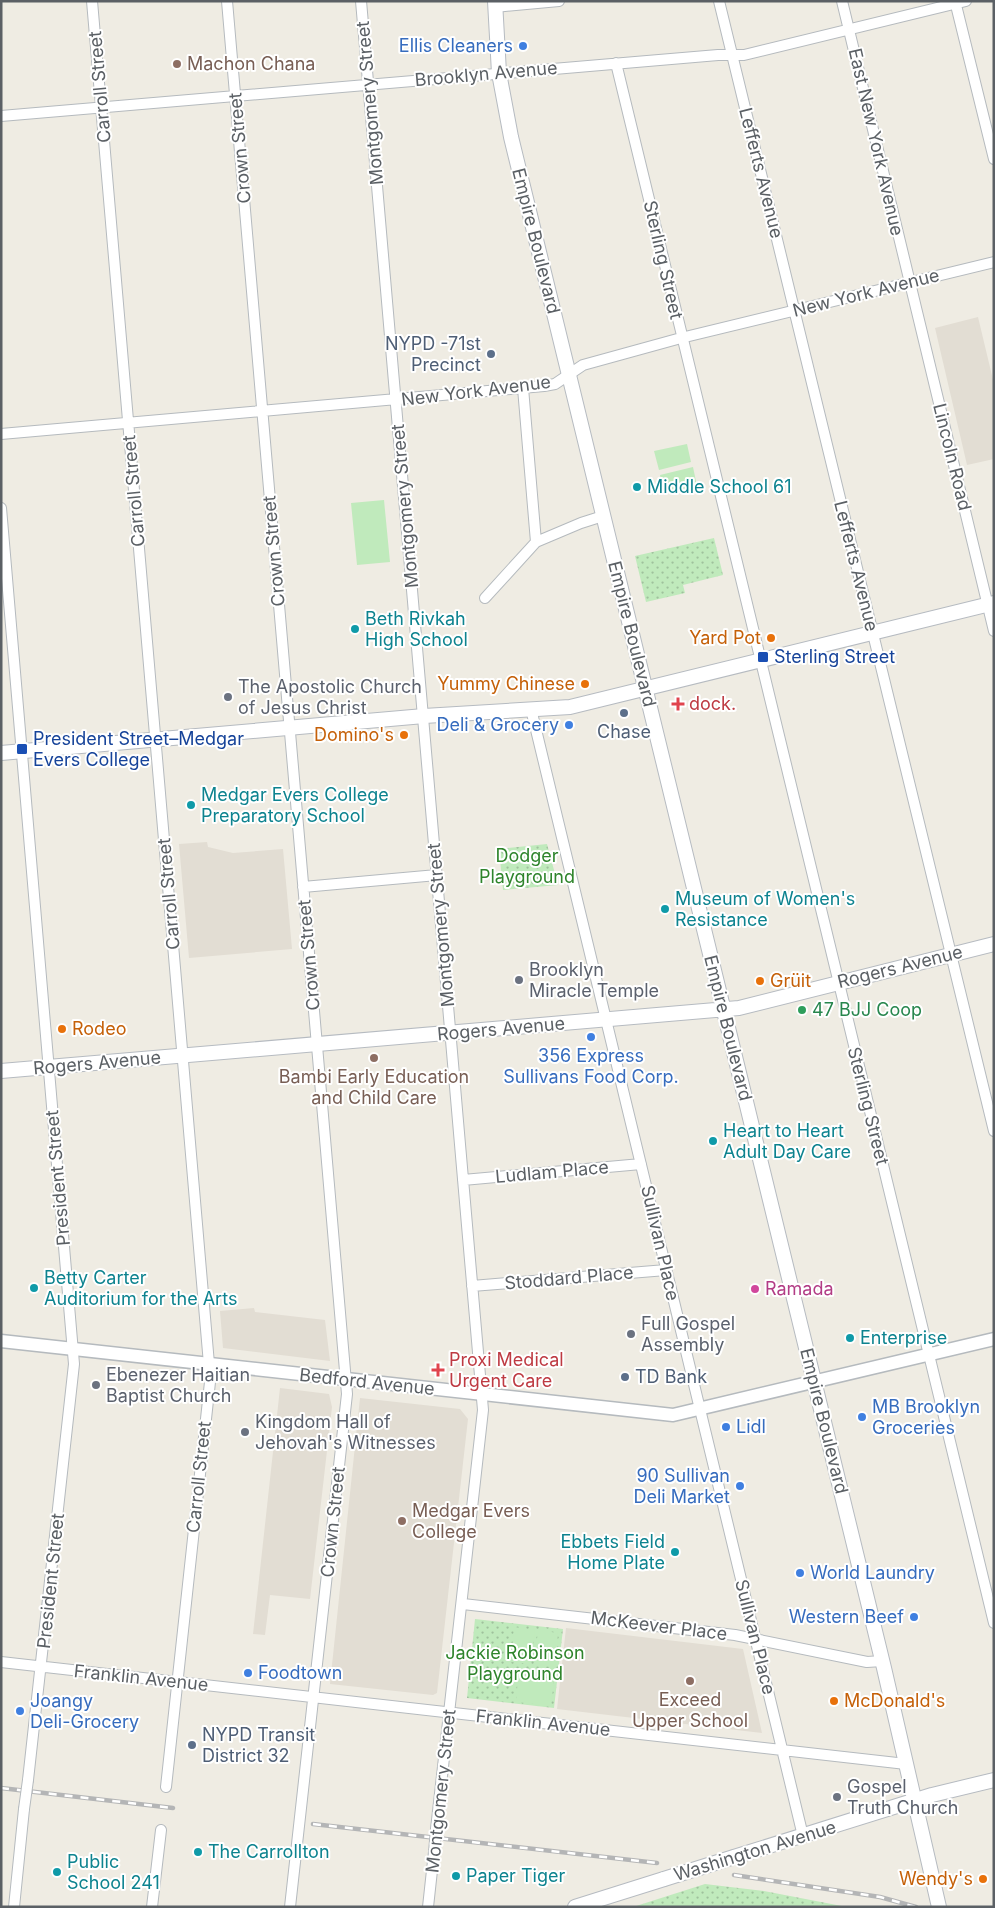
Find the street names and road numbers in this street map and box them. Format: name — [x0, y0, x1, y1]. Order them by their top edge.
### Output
street label: Montgomery Street — [352, 20, 387, 186]
street label: Carroll Street — [84, 30, 115, 144]
street label: East New York Avenue — [845, 46, 908, 238]
street label: Brooklyn Avenue — [414, 57, 558, 90]
street label: Crown Street — [224, 92, 255, 204]
street label: Lefferts Avenue — [735, 105, 788, 240]
street label: Empire Boulevard — [508, 166, 565, 316]
street label: Sterling Street — [640, 199, 687, 321]
street label: New York Avenue — [790, 264, 941, 321]
street label: New York Avenue — [400, 371, 552, 410]
street label: Lincoln Road — [929, 401, 976, 513]
street label: Montgomery Street — [387, 423, 422, 589]
street label: Carroll Street — [118, 434, 149, 548]
street label: Crown Street — [258, 495, 289, 607]
street label: Lefferts Avenue — [830, 498, 883, 633]
street label: Empire Boulevard — [604, 559, 661, 709]
street label: Carroll Street — [153, 837, 184, 951]
street label: Montgomery Street — [423, 842, 458, 1008]
street label: Crown Street — [293, 899, 324, 1011]
street label: Rogers Avenue — [835, 941, 965, 992]
street label: Empire Boulevard — [700, 953, 757, 1103]
street label: Rogers Avenue — [436, 1012, 566, 1045]
street label: Sterling Street — [844, 1045, 893, 1167]
street label: Rogers Avenue — [32, 1046, 162, 1079]
street label: President Street — [41, 1109, 74, 1247]
street label: Ludlam Place — [494, 1156, 610, 1187]
street label: Sullivan Place — [637, 1183, 684, 1303]
street label: Stoddard Place — [504, 1261, 634, 1294]
street label: Empire Boulevard — [796, 1346, 853, 1496]
street label: Bedford Avenue — [298, 1364, 436, 1399]
street label: Carroll Street — [182, 1420, 215, 1534]
street label: Crown Street — [316, 1465, 349, 1578]
street label: President Street — [33, 1512, 68, 1650]
street label: Sullivan Place — [731, 1577, 780, 1697]
street label: McKeever Place — [590, 1607, 729, 1644]
street label: Franklin Avenue — [73, 1660, 209, 1695]
street label: Franklin Avenue — [475, 1705, 611, 1740]
street label: Montgomery Street — [421, 1708, 460, 1874]
street label: Washington Avenue — [671, 1816, 839, 1885]

